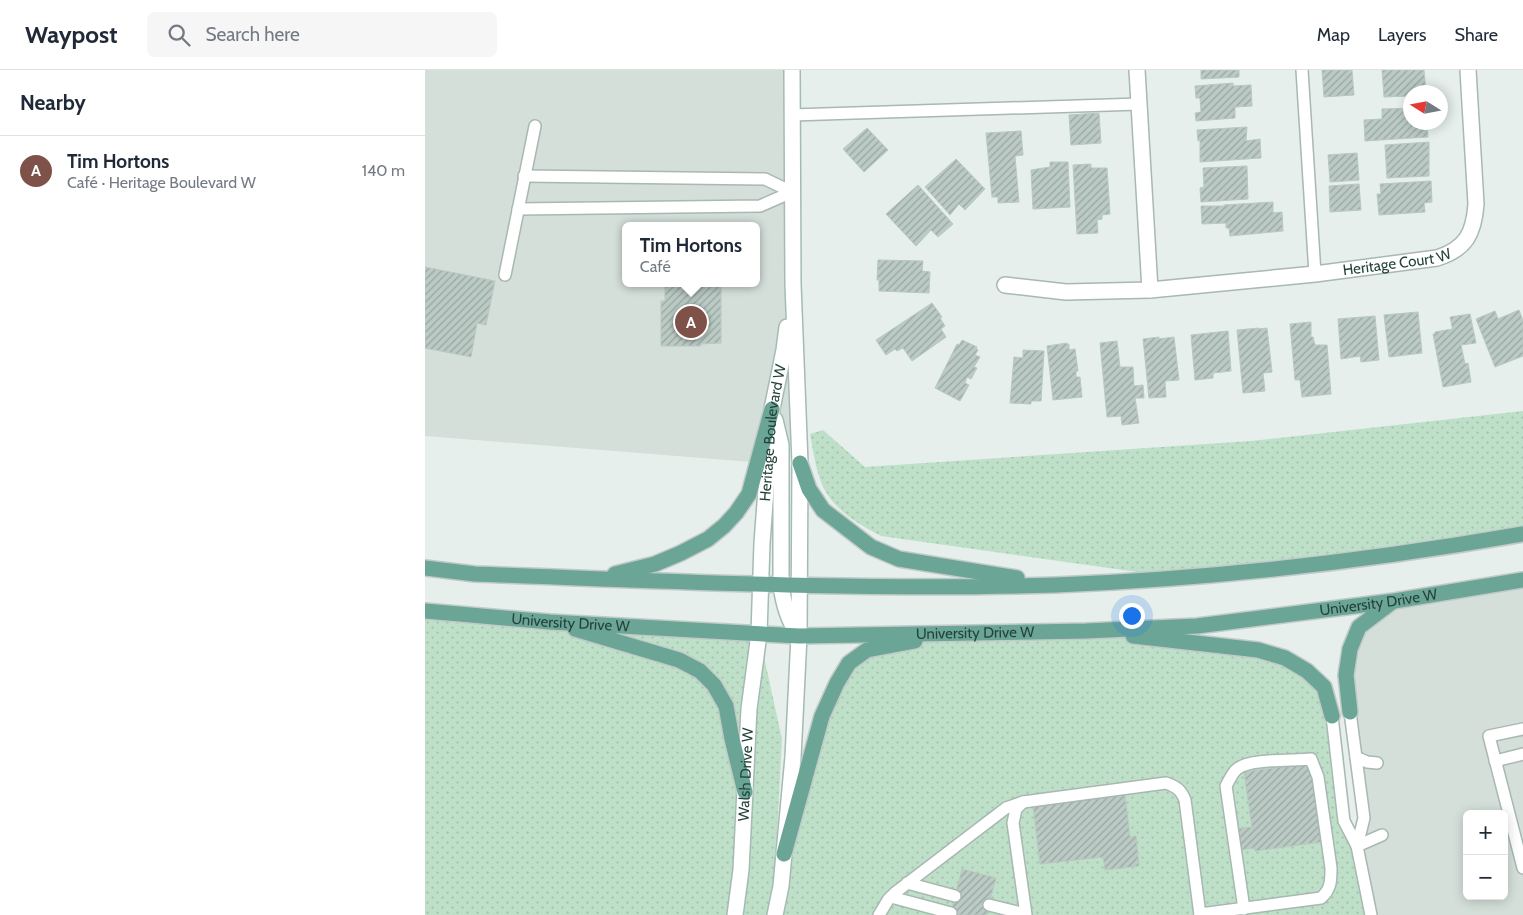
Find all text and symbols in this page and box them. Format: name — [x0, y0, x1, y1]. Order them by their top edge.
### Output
search box — [147, 12, 497, 57]
text: Waypost — [25, 20, 117, 49]
icon: search — [165, 21, 193, 49]
text: Search here — [205, 23, 300, 46]
text: Map — [1317, 24, 1350, 46]
text: Layers — [1378, 24, 1427, 46]
text: Share — [1455, 24, 1498, 46]
north arrow — [1403, 85, 1448, 130]
text: Nearby — [20, 90, 86, 115]
text: Tim Hortons — [67, 150, 169, 173]
text: A — [31, 161, 41, 180]
text: 140 m — [362, 161, 405, 180]
text: Café · Heritage Boulevard W — [67, 173, 256, 192]
popup — [622, 222, 760, 287]
text: Tim Hortons — [640, 234, 742, 257]
street label: Heritage Court W — [1342, 244, 1455, 279]
text: Café — [640, 257, 671, 276]
pin: A — [675, 303, 707, 341]
street label: Heritage Boulevard W — [756, 362, 790, 502]
street label: University Drive W — [1319, 585, 1439, 619]
your location — [1119, 603, 1145, 629]
street label: University Drive W — [511, 610, 631, 636]
street label: University Drive W — [916, 623, 1035, 643]
street label: Walsh Drive W — [734, 727, 757, 822]
map controls — [1463, 810, 1508, 900]
button: + — [1463, 810, 1508, 855]
button: − — [1463, 855, 1508, 900]

